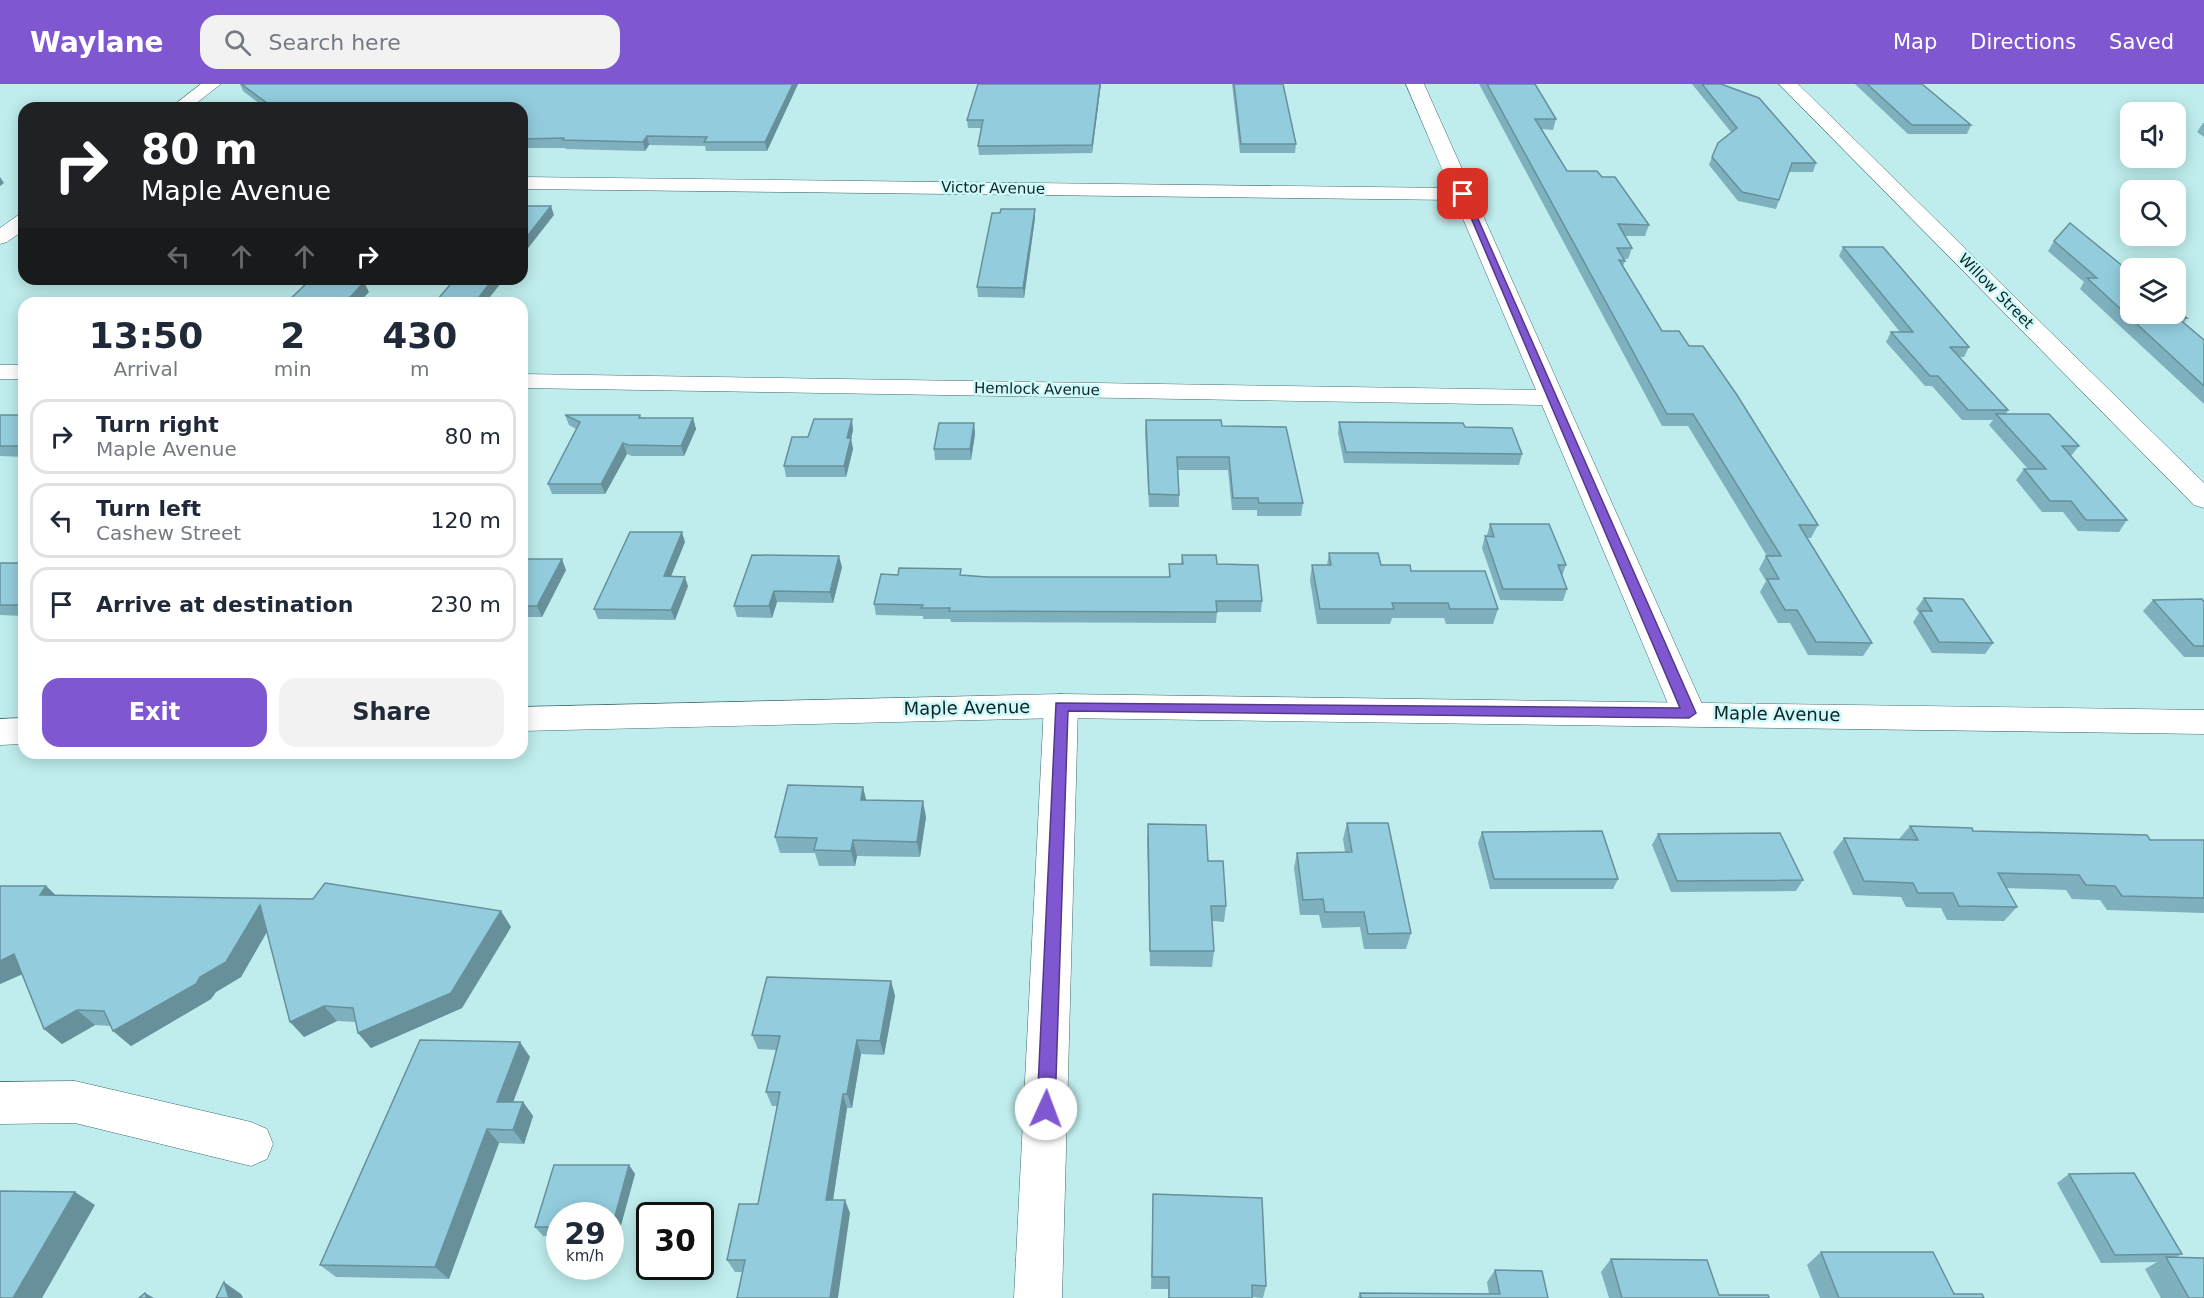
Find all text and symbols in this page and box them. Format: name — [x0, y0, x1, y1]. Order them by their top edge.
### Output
search box — [200, 15, 620, 69]
text: Waylane — [30, 26, 164, 59]
icon: search — [221, 26, 254, 59]
text: Search here — [269, 30, 401, 55]
text: Map — [1893, 30, 1937, 54]
text: Directions — [1970, 30, 2076, 54]
text: Saved — [2109, 30, 2174, 54]
map controls — [2120, 102, 2186, 324]
button: sound — [2120, 102, 2186, 168]
text: 80 m — [141, 125, 258, 174]
icon: right — [42, 126, 120, 204]
pin — [1437, 168, 1488, 219]
text: Maple Avenue — [141, 175, 331, 206]
icon: arrive — [1446, 177, 1479, 210]
street label: Victor Avenue — [941, 178, 1045, 198]
button: search — [2120, 180, 2186, 246]
icon: left — [162, 240, 195, 273]
icon: ahead — [225, 240, 258, 273]
icon: ahead — [288, 240, 321, 273]
icon: right — [351, 240, 384, 273]
street label: Willow Street — [1955, 250, 2037, 332]
button: layers — [2120, 258, 2186, 324]
text: 13:50 — [89, 315, 203, 356]
text: 2 — [280, 315, 305, 356]
text: 430 — [382, 315, 457, 356]
text: Arrival — [113, 357, 178, 381]
text: min — [274, 357, 312, 381]
text: m — [410, 357, 430, 381]
street label: Hemlock Avenue — [974, 379, 1100, 399]
text: Turn right — [96, 412, 219, 437]
icon: right — [45, 420, 78, 453]
text: 80 m — [445, 424, 501, 449]
text: Maple Avenue — [96, 437, 237, 461]
text: Turn left — [96, 496, 201, 521]
icon: left — [45, 504, 78, 537]
text: 120 m — [431, 508, 501, 533]
text: Cashew Street — [96, 521, 241, 545]
icon: arrive — [45, 588, 78, 621]
text: Arrive at destination — [96, 592, 353, 617]
text: 230 m — [431, 592, 501, 617]
button: Exit — [42, 678, 267, 747]
button: Share — [279, 678, 504, 747]
street label: Maple Avenue — [903, 696, 1031, 719]
street label: Maple Avenue — [1713, 702, 1841, 725]
position arrow — [1014, 1077, 1078, 1141]
speed limit sign: 30 — [636, 1202, 714, 1280]
text: 29 — [564, 1216, 606, 1251]
text: km/h — [566, 1247, 604, 1265]

